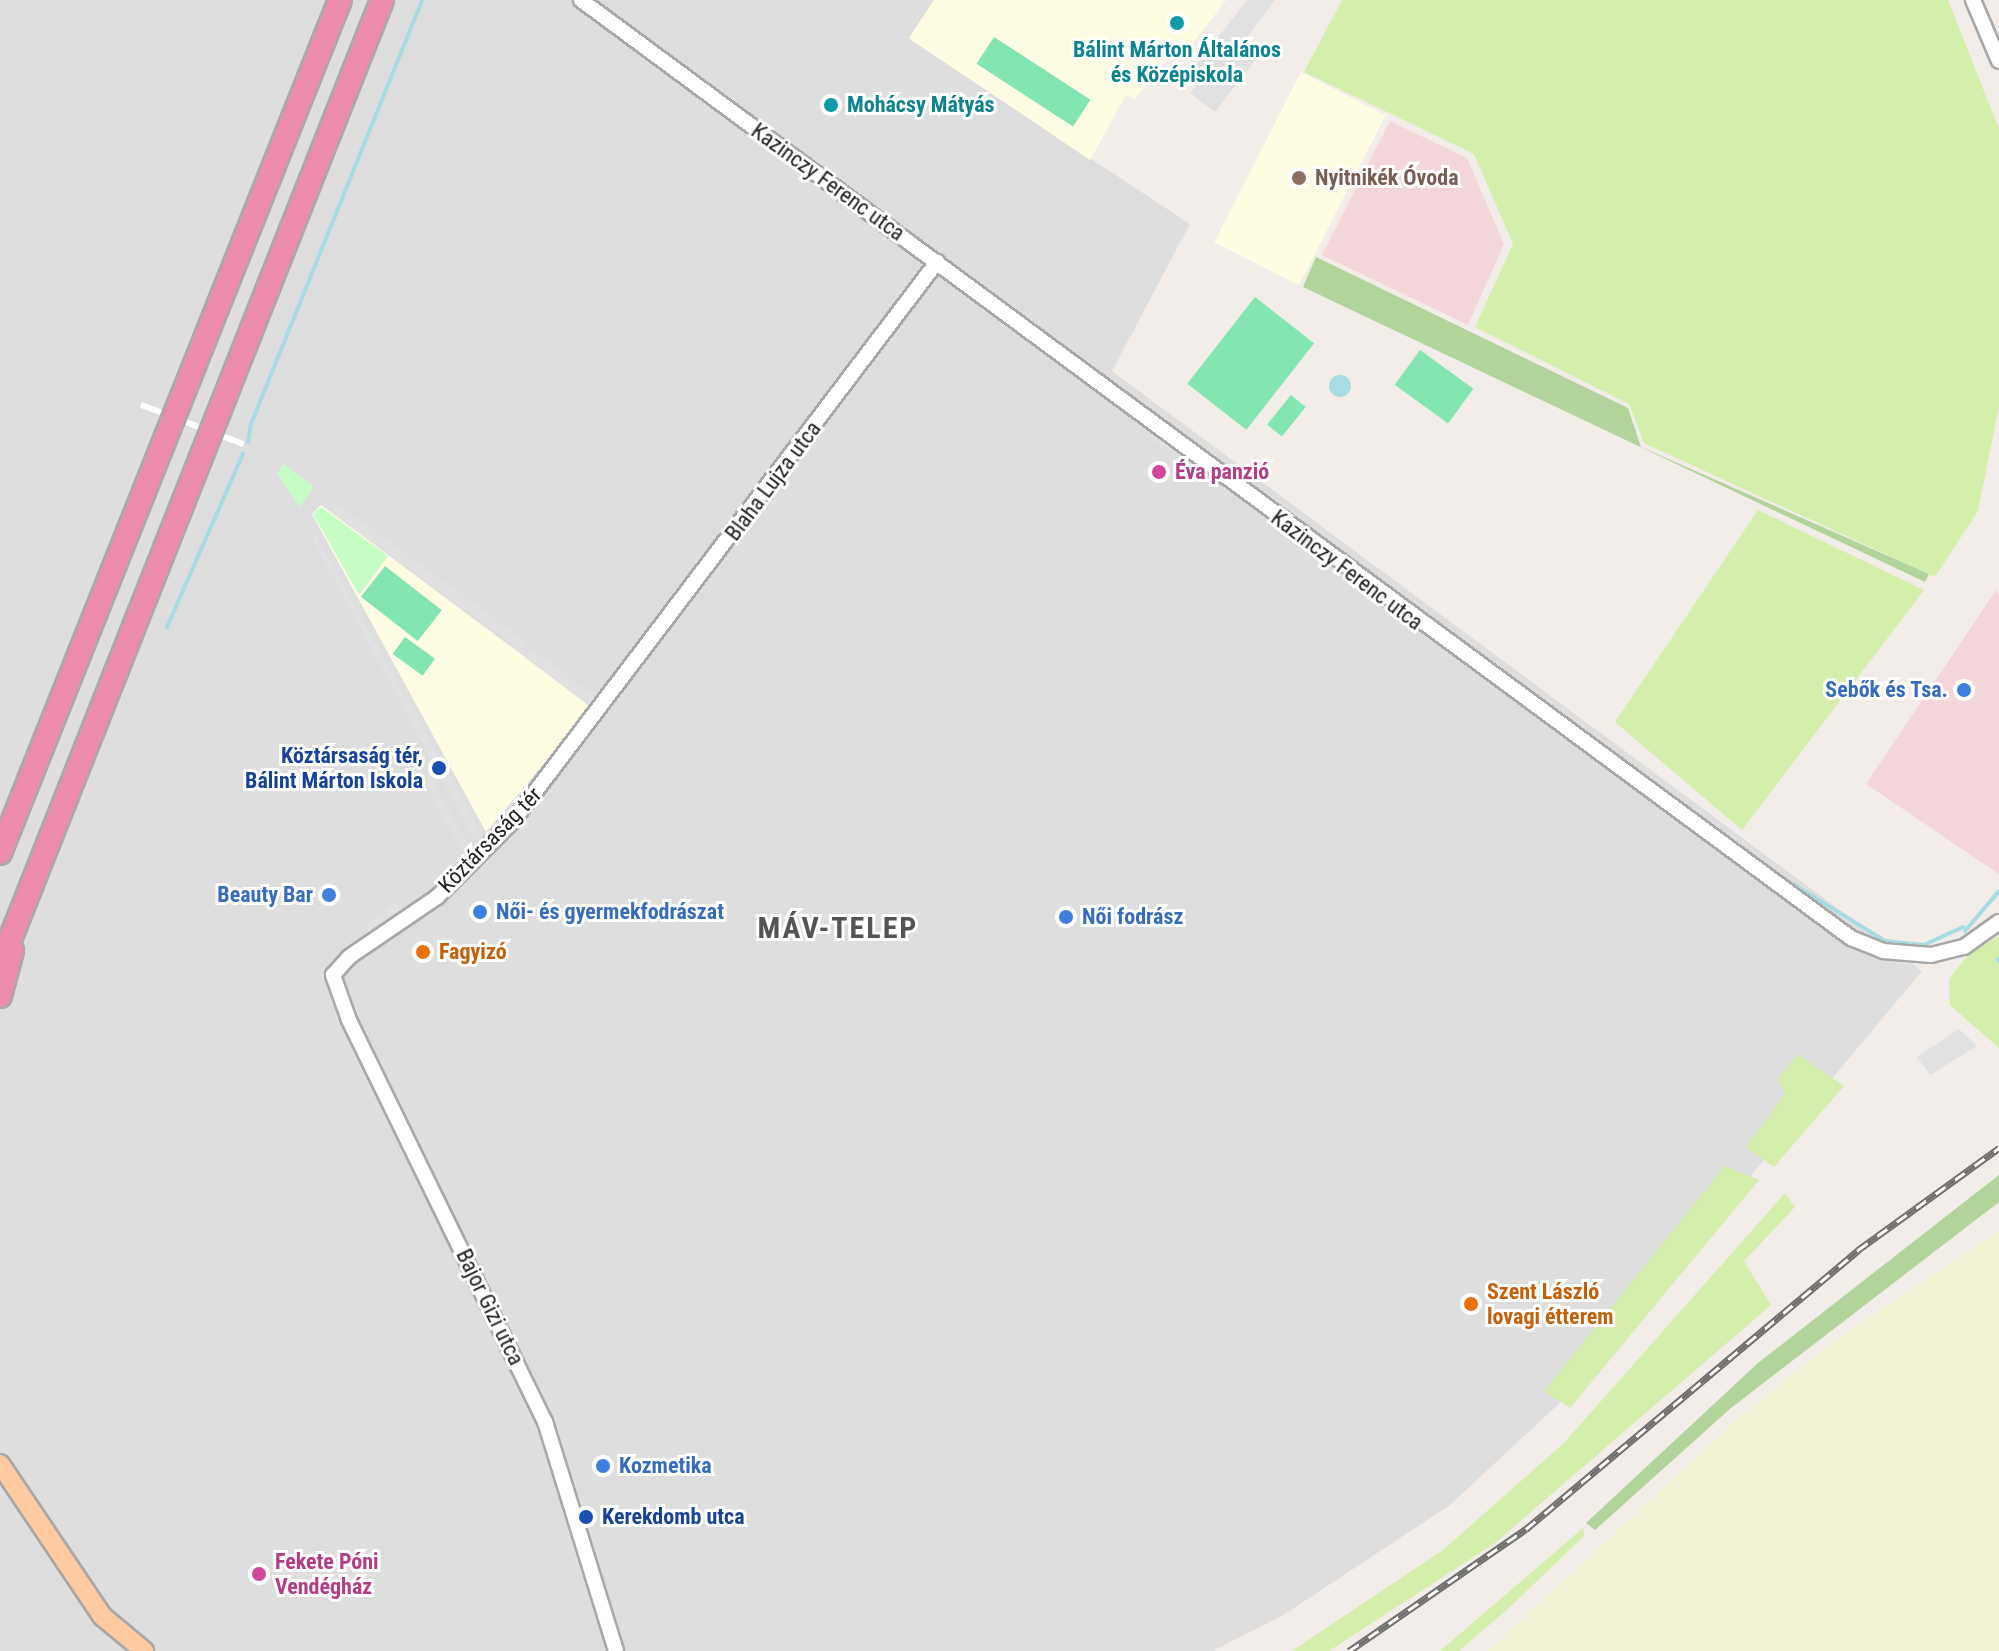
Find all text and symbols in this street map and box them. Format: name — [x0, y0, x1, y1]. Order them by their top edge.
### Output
marker: Bálint Márton Általános és Középiskola — [1168, 14, 1186, 32]
place label: Bálint Márton Általános és Középiskola — [1073, 36, 1281, 88]
place label: Mohácsy Mátyás — [847, 92, 995, 118]
marker: Mohácsy Mátyás — [822, 96, 840, 114]
street label: Kazinczy Ferenc utca — [746, 118, 910, 246]
place label: Nyitnikék Óvoda — [1315, 165, 1459, 191]
marker: Nyitnikék Óvoda — [1290, 169, 1308, 187]
street label: Blaha Lujza utca — [720, 416, 826, 546]
place label: Éva panzió — [1175, 459, 1269, 485]
marker: Éva panzió — [1150, 463, 1168, 481]
street label: Kazinczy Ferenc utca — [1266, 504, 1428, 636]
place label: Sebők és Tsa. — [1825, 677, 1948, 703]
marker: Sebők és Tsa. — [1955, 681, 1973, 699]
place label: Köztársaság tér, Bálint Márton Iskola — [245, 742, 423, 794]
marker: Köztársaság tér, Bálint Márton Iskola — [430, 759, 448, 777]
street label: Köztársaság tér — [433, 782, 547, 898]
place label: Beauty Bar — [217, 882, 313, 908]
marker: Beauty Bar — [320, 886, 338, 904]
place label: Női- és gyermekfodrászat — [496, 899, 724, 925]
marker: Női- és gyermekfodrászat — [471, 903, 489, 921]
place label: Női fodrász — [1082, 904, 1183, 930]
marker: Női fodrász — [1057, 908, 1075, 926]
district label: MÁV-TELEP — [758, 910, 918, 946]
place label: Fagyizó — [439, 939, 507, 965]
marker: Fagyizó — [414, 943, 432, 961]
street label: Bajor Gizi utca — [451, 1245, 529, 1369]
place label: Szent László lovagi étterem — [1487, 1278, 1614, 1330]
marker: Szent László lovagi étterem — [1462, 1295, 1480, 1313]
place label: Kozmetika — [619, 1453, 712, 1479]
marker: Kozmetika — [594, 1457, 612, 1475]
place label: Kerekdomb utca — [602, 1504, 745, 1530]
marker: Kerekdomb utca — [577, 1508, 595, 1526]
place label: Fekete Póni Vendégház — [275, 1548, 379, 1600]
marker: Fekete Póni Vendégház — [250, 1565, 268, 1583]

